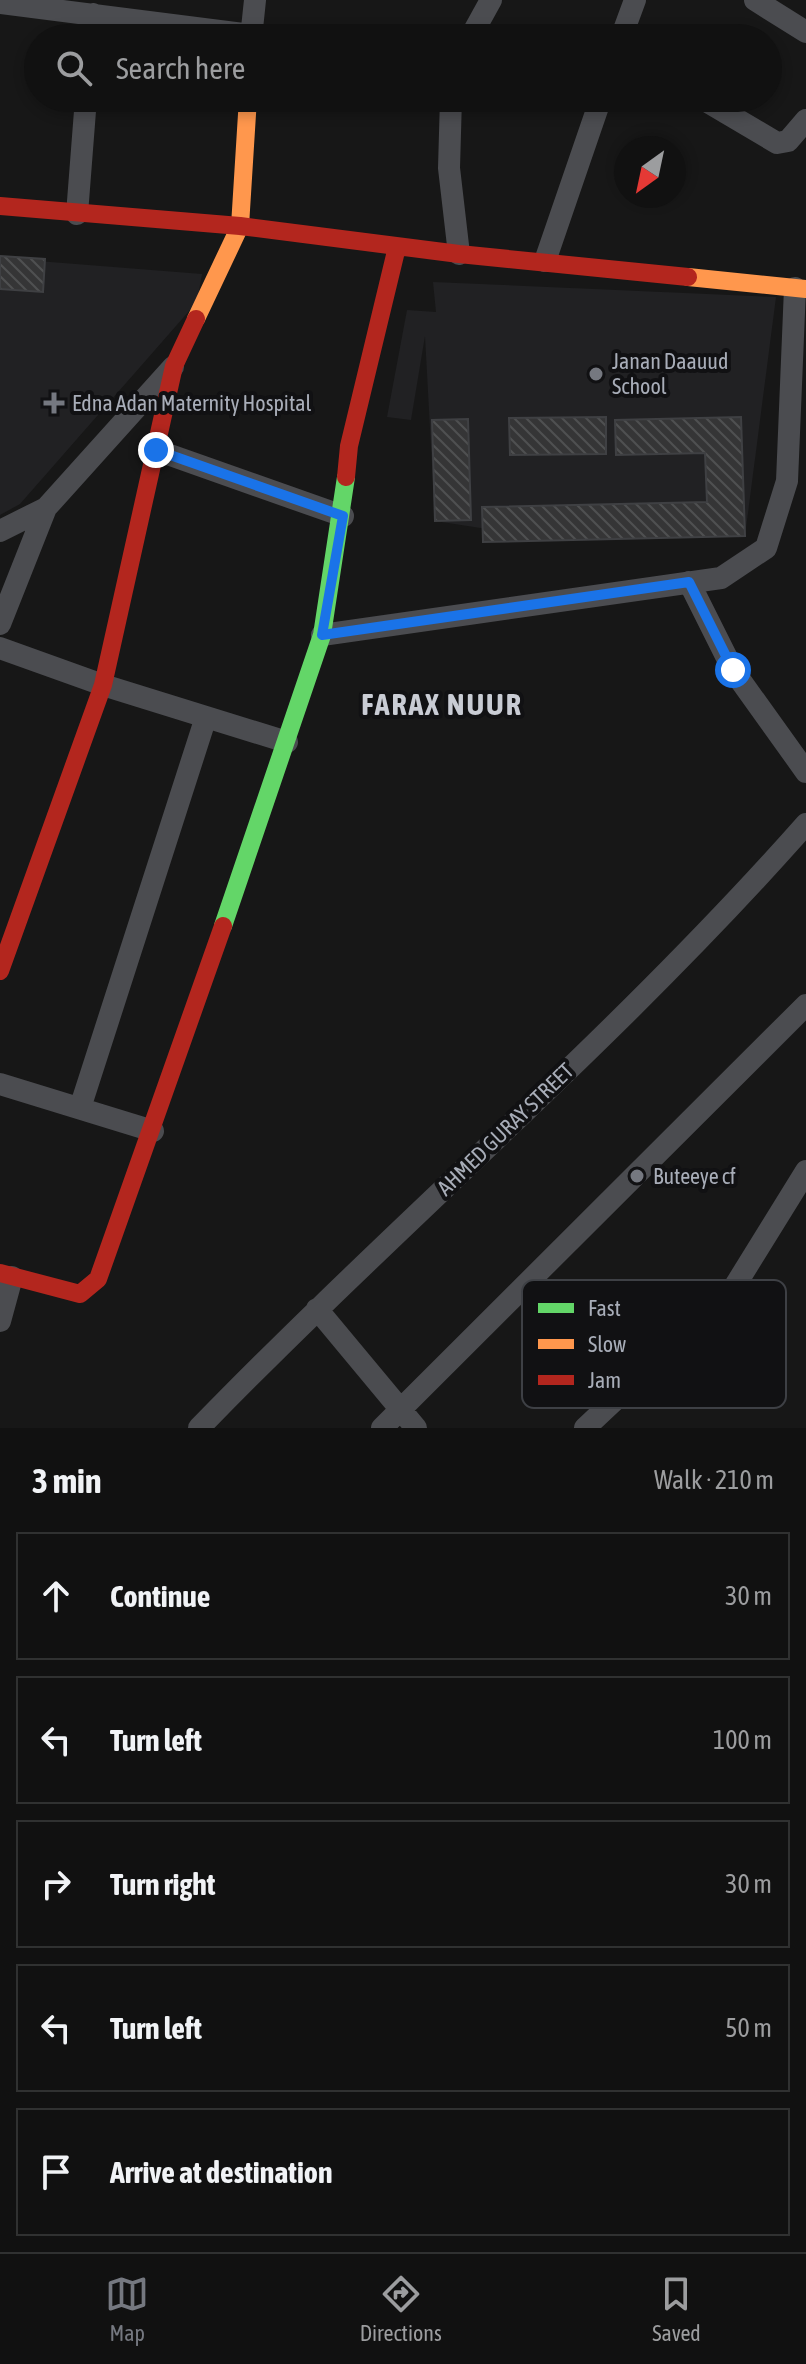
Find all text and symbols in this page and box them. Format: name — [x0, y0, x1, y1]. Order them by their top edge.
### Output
search box — [24, 24, 782, 112]
icon: search — [52, 46, 96, 90]
text: Search here — [116, 51, 245, 85]
north arrow — [614, 136, 686, 208]
place label: Janan Daauud School — [612, 348, 728, 399]
marker: Janan Daauud School — [587, 365, 605, 383]
place label: Edna Adan Maternity Hospital — [72, 390, 311, 416]
marker: Edna Adan Maternity Hospital — [43, 392, 65, 414]
route end — [138, 432, 174, 468]
route start — [715, 652, 751, 688]
district label: FARAX NUUR — [361, 687, 523, 721]
street label: AHMED GURAY STREET — [431, 1057, 579, 1201]
place label: Buteeye cf — [653, 1163, 736, 1189]
marker: Buteeye cf — [628, 1167, 646, 1185]
legend — [522, 1280, 786, 1408]
text: Fast — [588, 1295, 621, 1321]
text: Slow — [588, 1331, 626, 1357]
text: Jam — [588, 1367, 621, 1393]
text: 3 min — [32, 1461, 101, 1500]
text: Walk · 210 m — [654, 1465, 774, 1495]
icon: ahead — [34, 1574, 78, 1618]
text: Continue — [110, 1579, 210, 1613]
text: 30 m — [725, 1581, 772, 1611]
icon: left — [34, 1718, 78, 1762]
text: Turn left — [110, 1723, 202, 1757]
text: 100 m — [713, 1725, 772, 1755]
icon: right — [34, 1862, 78, 1906]
text: Turn right — [110, 1867, 216, 1901]
text: 30 m — [725, 1869, 772, 1899]
icon: left — [34, 2006, 78, 2050]
text: Turn left — [110, 2011, 202, 2045]
text: 50 m — [725, 2013, 772, 2043]
icon: arrive — [34, 2150, 78, 2194]
text: Arrive at destination — [110, 2155, 332, 2189]
tab: Map — [105, 2272, 149, 2346]
tab: Directions — [360, 2272, 442, 2346]
tab: Saved — [652, 2272, 701, 2346]

